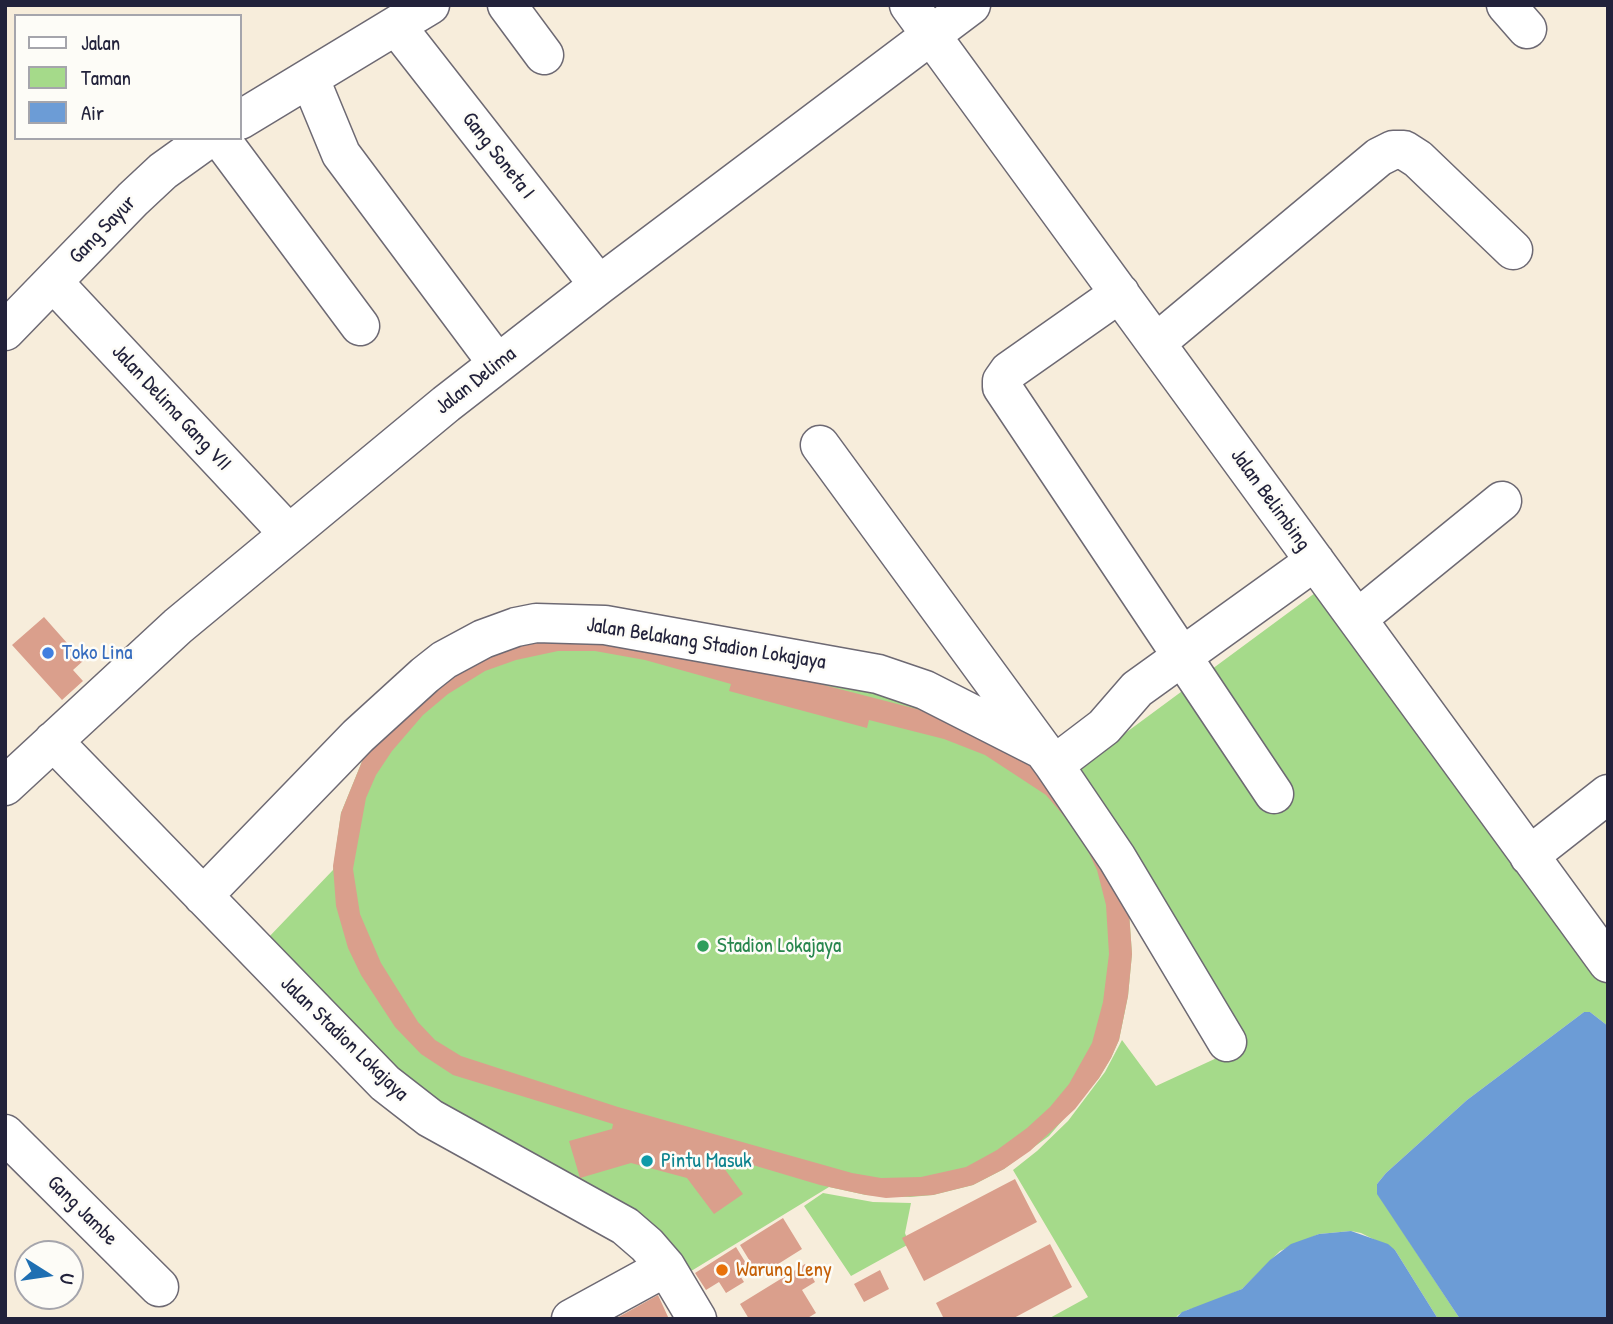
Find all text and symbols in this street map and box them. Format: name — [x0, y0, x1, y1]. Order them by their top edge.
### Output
legend — [14, 14, 242, 140]
text: Jalan — [81, 28, 120, 57]
text: Taman — [81, 63, 131, 92]
text: Air — [81, 98, 104, 127]
street label: Gang Soneta I — [456, 108, 540, 204]
street label: Gang Sayur — [64, 191, 142, 269]
street label: Jalan Delima Gang VII — [106, 340, 236, 476]
street label: Jalan Delima — [431, 342, 521, 420]
street label: Jalan Belimbing — [1225, 444, 1315, 556]
street label: Jalan Belakang Stadion Lokajaya — [585, 613, 827, 675]
place label: Toko Lina — [62, 640, 133, 666]
marker: Toko Lina — [40, 645, 56, 661]
place label: Stadion Lokajaya — [717, 933, 841, 959]
marker: Stadion Lokajaya — [695, 938, 711, 954]
street label: Jalan Stadion Lokajaya — [275, 971, 413, 1107]
place label: Pintu Masuk — [661, 1148, 752, 1174]
marker: Pintu Masuk — [639, 1153, 655, 1169]
street label: Gang Jambe — [42, 1171, 122, 1251]
north arrow — [14, 1240, 84, 1310]
place label: Warung Leny — [736, 1257, 832, 1283]
marker: Warung Leny — [714, 1262, 730, 1278]
text: U — [54, 1271, 81, 1287]

